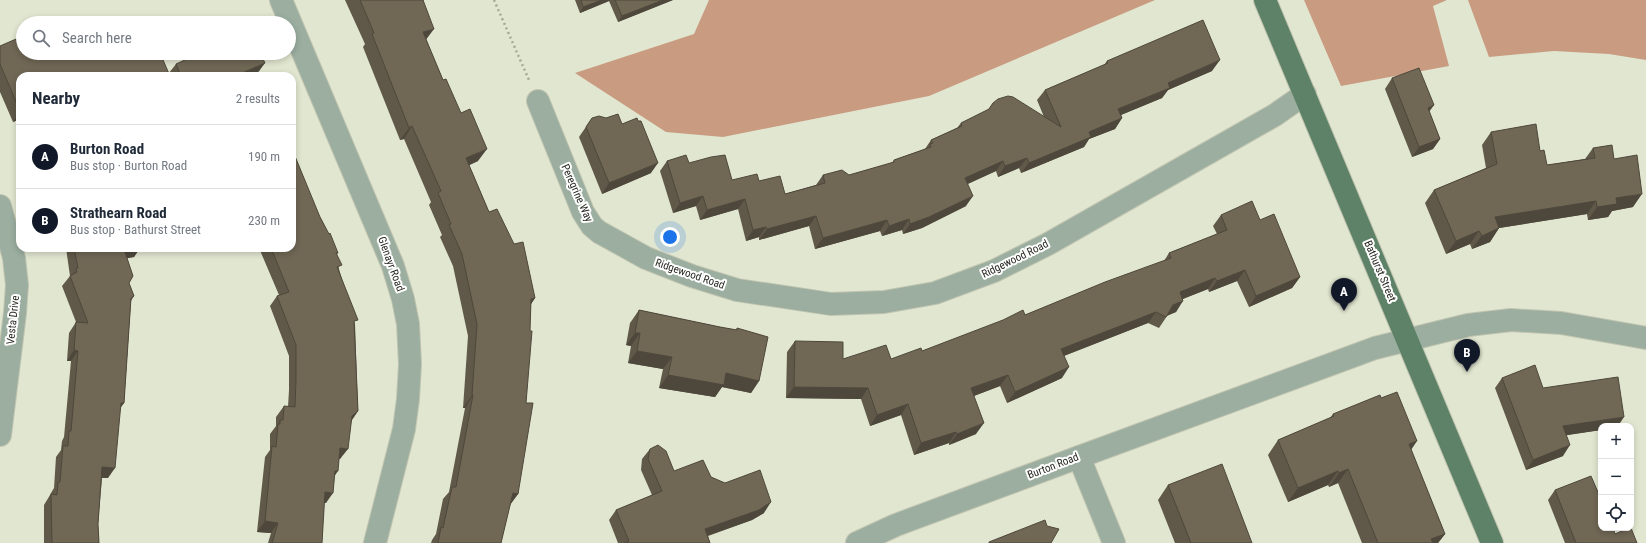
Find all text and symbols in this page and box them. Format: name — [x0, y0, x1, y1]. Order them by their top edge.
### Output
search box — [16, 16, 296, 60]
icon: search — [30, 27, 52, 49]
text: Search here — [62, 29, 132, 47]
text: Nearby — [32, 88, 80, 108]
text: 2 results — [236, 91, 280, 106]
text: Burton Road — [70, 140, 144, 158]
text: A — [41, 149, 49, 164]
text: 190 m — [248, 149, 280, 164]
text: Bus stop · Burton Road — [70, 158, 187, 173]
street label: Peregrine Way — [558, 162, 596, 224]
text: Strathearn Road — [70, 204, 167, 222]
text: B — [41, 213, 49, 228]
text: 230 m — [248, 213, 280, 228]
text: Bus stop · Bathurst Street — [70, 222, 201, 237]
your location — [660, 227, 680, 247]
street label: Glenayr Road — [375, 235, 407, 293]
street label: Ridgewood Road — [979, 237, 1051, 281]
street label: Bathurst Street — [1361, 239, 1399, 303]
street label: Ridgewood Road — [654, 256, 726, 292]
pin: A — [1331, 278, 1357, 311]
street label: Vesta Drive — [4, 295, 22, 345]
pin: B — [1454, 339, 1480, 372]
map controls — [1598, 423, 1634, 531]
button: + — [1598, 423, 1634, 459]
street label: Burton Road — [1026, 450, 1080, 482]
button: − — [1598, 459, 1634, 495]
button: locate — [1598, 495, 1634, 531]

